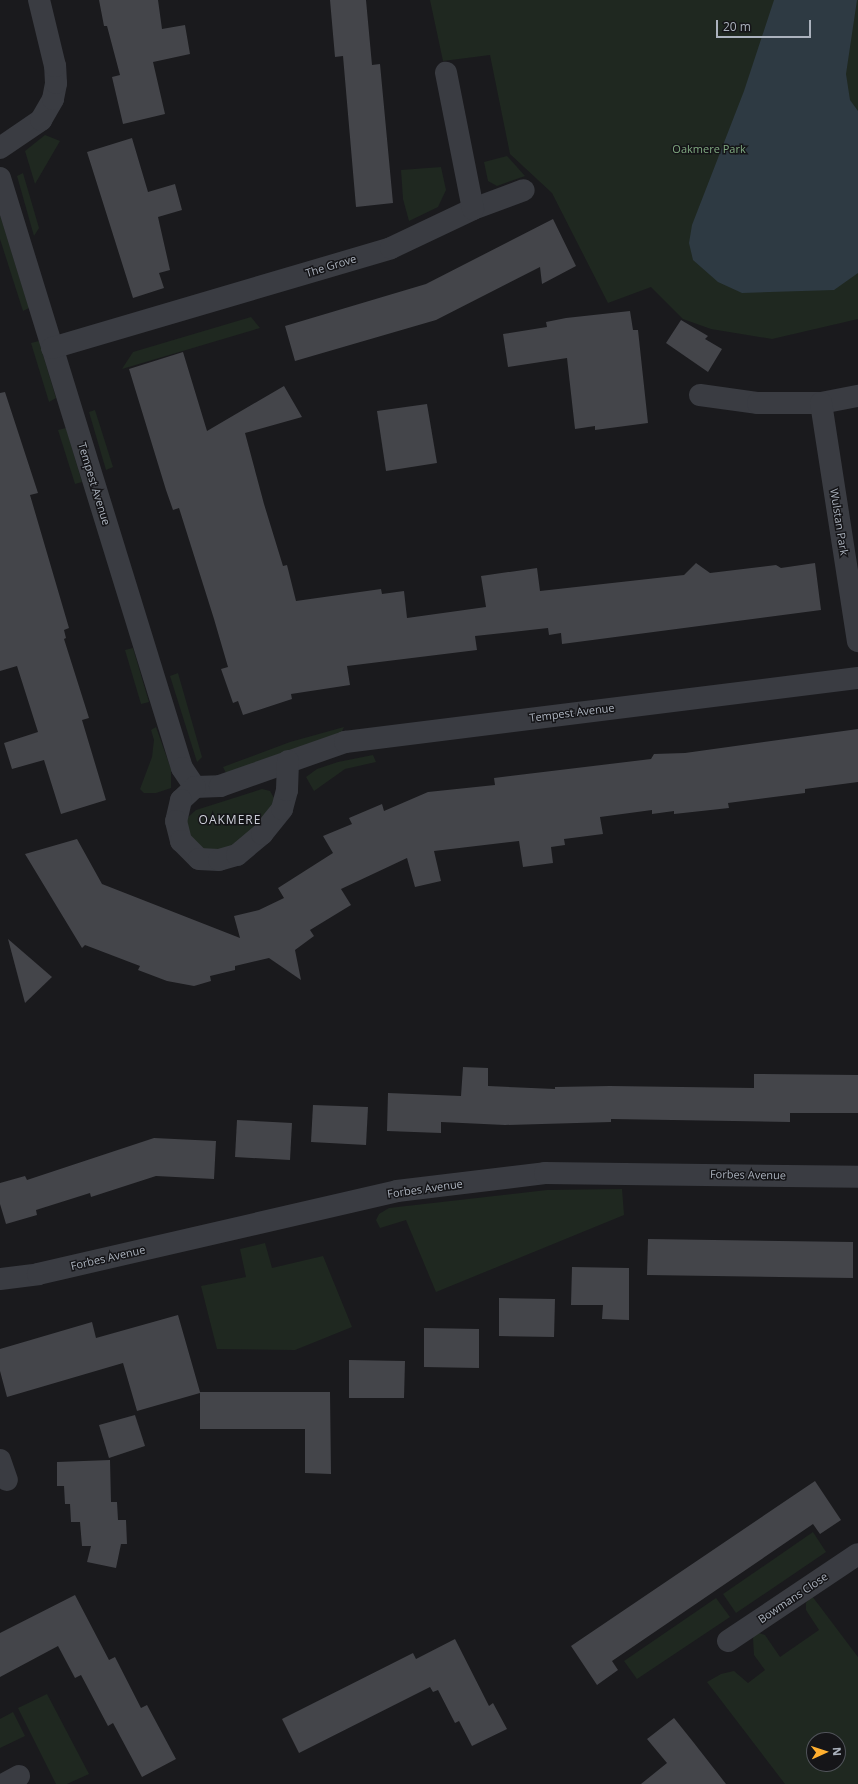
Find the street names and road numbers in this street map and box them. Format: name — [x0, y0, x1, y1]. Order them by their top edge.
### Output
street label: The Grove — [304, 252, 358, 280]
street label: Tempest Avenue — [75, 441, 113, 527]
street label: Wulstan Park — [827, 488, 851, 556]
street label: Tempest Avenue — [529, 701, 615, 725]
street label: Forbes Avenue — [710, 1168, 786, 1182]
street label: Forbes Avenue — [386, 1177, 464, 1201]
street label: Forbes Avenue — [69, 1243, 147, 1273]
street label: Bowmans Close — [756, 1570, 830, 1626]

